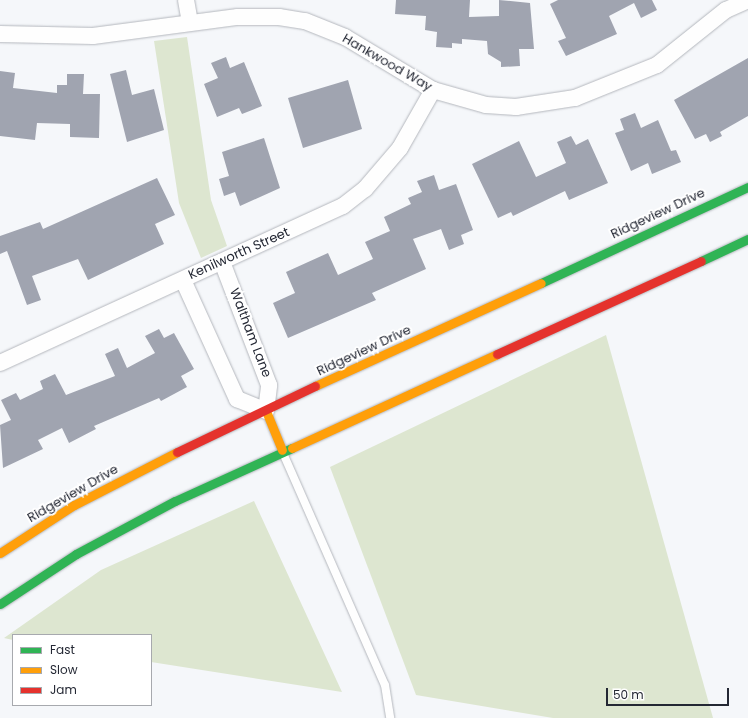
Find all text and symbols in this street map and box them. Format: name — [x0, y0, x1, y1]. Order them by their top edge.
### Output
street label: Hankwood Way — [339, 31, 435, 95]
street label: Ridgeview Drive — [608, 185, 708, 243]
street label: Kenilworth Street — [186, 225, 292, 283]
street label: Waltham Lane — [226, 286, 274, 380]
street label: Ridgeview Drive — [314, 322, 414, 380]
street label: Ridgeview Drive — [25, 462, 121, 526]
legend — [12, 634, 152, 706]
text: Fast — [50, 641, 75, 658]
text: Slow — [50, 661, 78, 678]
scale bar — [608, 680, 731, 706]
text: Jam — [50, 681, 77, 698]
text: 50 m — [613, 686, 644, 703]

